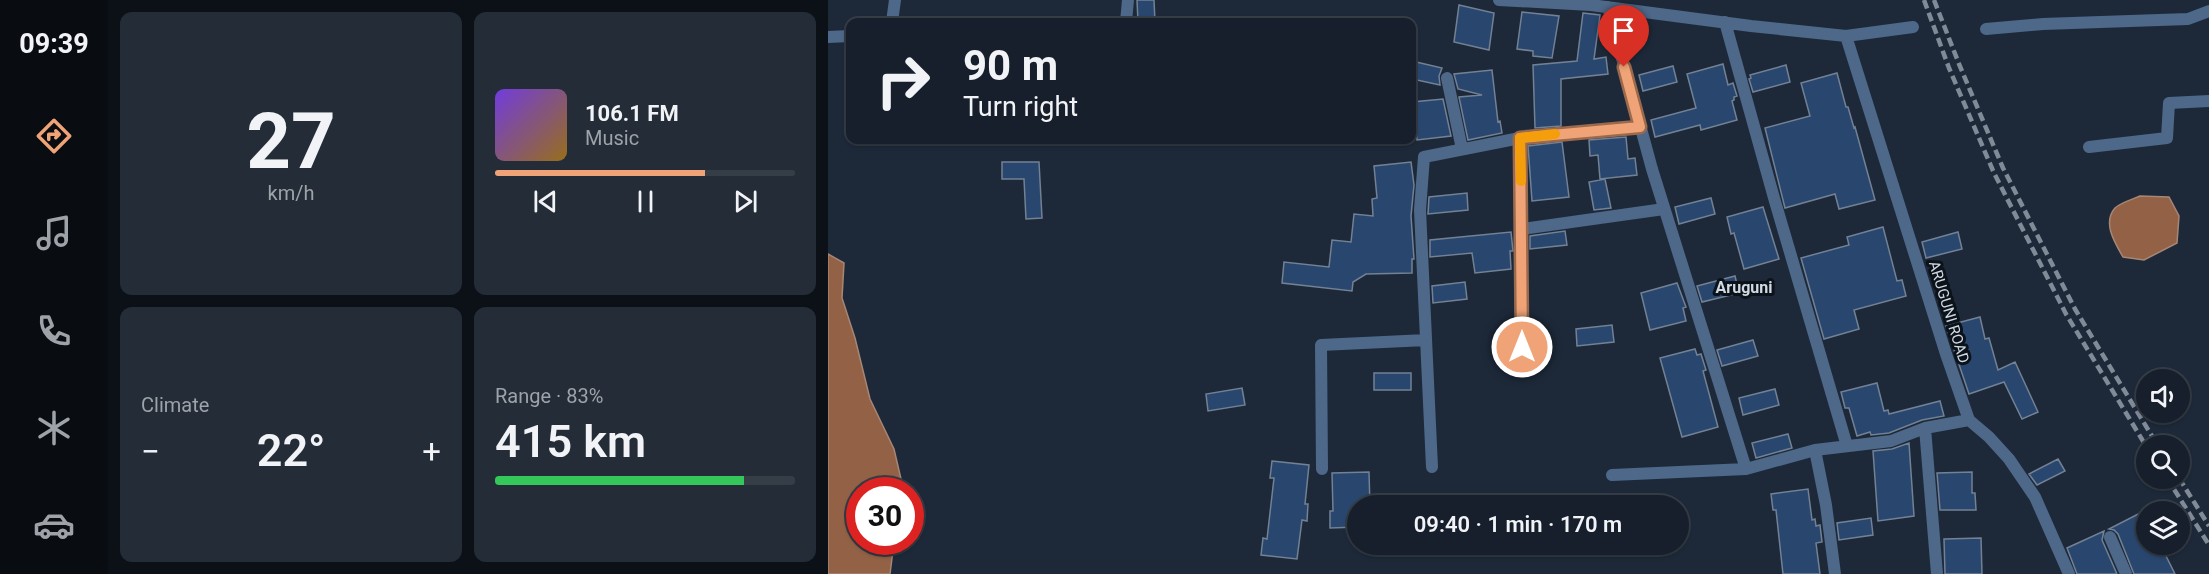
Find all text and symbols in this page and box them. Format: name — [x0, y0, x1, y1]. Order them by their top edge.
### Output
pin — [1598, 5, 1649, 67]
icon: arrive — [1607, 14, 1640, 47]
text: 09:39 — [19, 28, 89, 60]
text: 90 m — [963, 41, 1058, 90]
icon: right — [864, 42, 942, 120]
text: Turn right — [963, 91, 1078, 123]
text: 27 — [246, 96, 336, 187]
text: 106.1 FM — [585, 101, 679, 126]
icon: directions — [33, 115, 75, 157]
text: Music — [585, 126, 639, 150]
text: km/h — [268, 181, 314, 205]
icon: previous — [529, 185, 562, 218]
icon: pause — [629, 185, 662, 218]
icon: next — [729, 185, 762, 218]
icon: music — [33, 212, 75, 254]
street label: ARUGUNI ROAD — [1925, 259, 1973, 365]
district label: Aruguni — [1716, 278, 1772, 297]
icon: phone — [33, 310, 75, 352]
position arrow — [1490, 315, 1554, 379]
map controls — [2136, 369, 2190, 555]
button: sound — [2136, 369, 2190, 423]
text: Range · 83% — [495, 384, 603, 408]
text: Climate — [141, 393, 209, 417]
icon: climate — [33, 407, 75, 449]
text: 415 km — [495, 415, 646, 468]
text: 22° — [257, 424, 325, 477]
text: − — [141, 432, 160, 471]
text: + — [422, 432, 441, 471]
button: search — [2136, 435, 2190, 489]
speed limit sign: 30 — [846, 477, 924, 555]
button: layers — [2136, 501, 2190, 555]
icon: car — [33, 504, 75, 546]
text: 09:40 · 1 min · 170 m — [1414, 512, 1622, 537]

